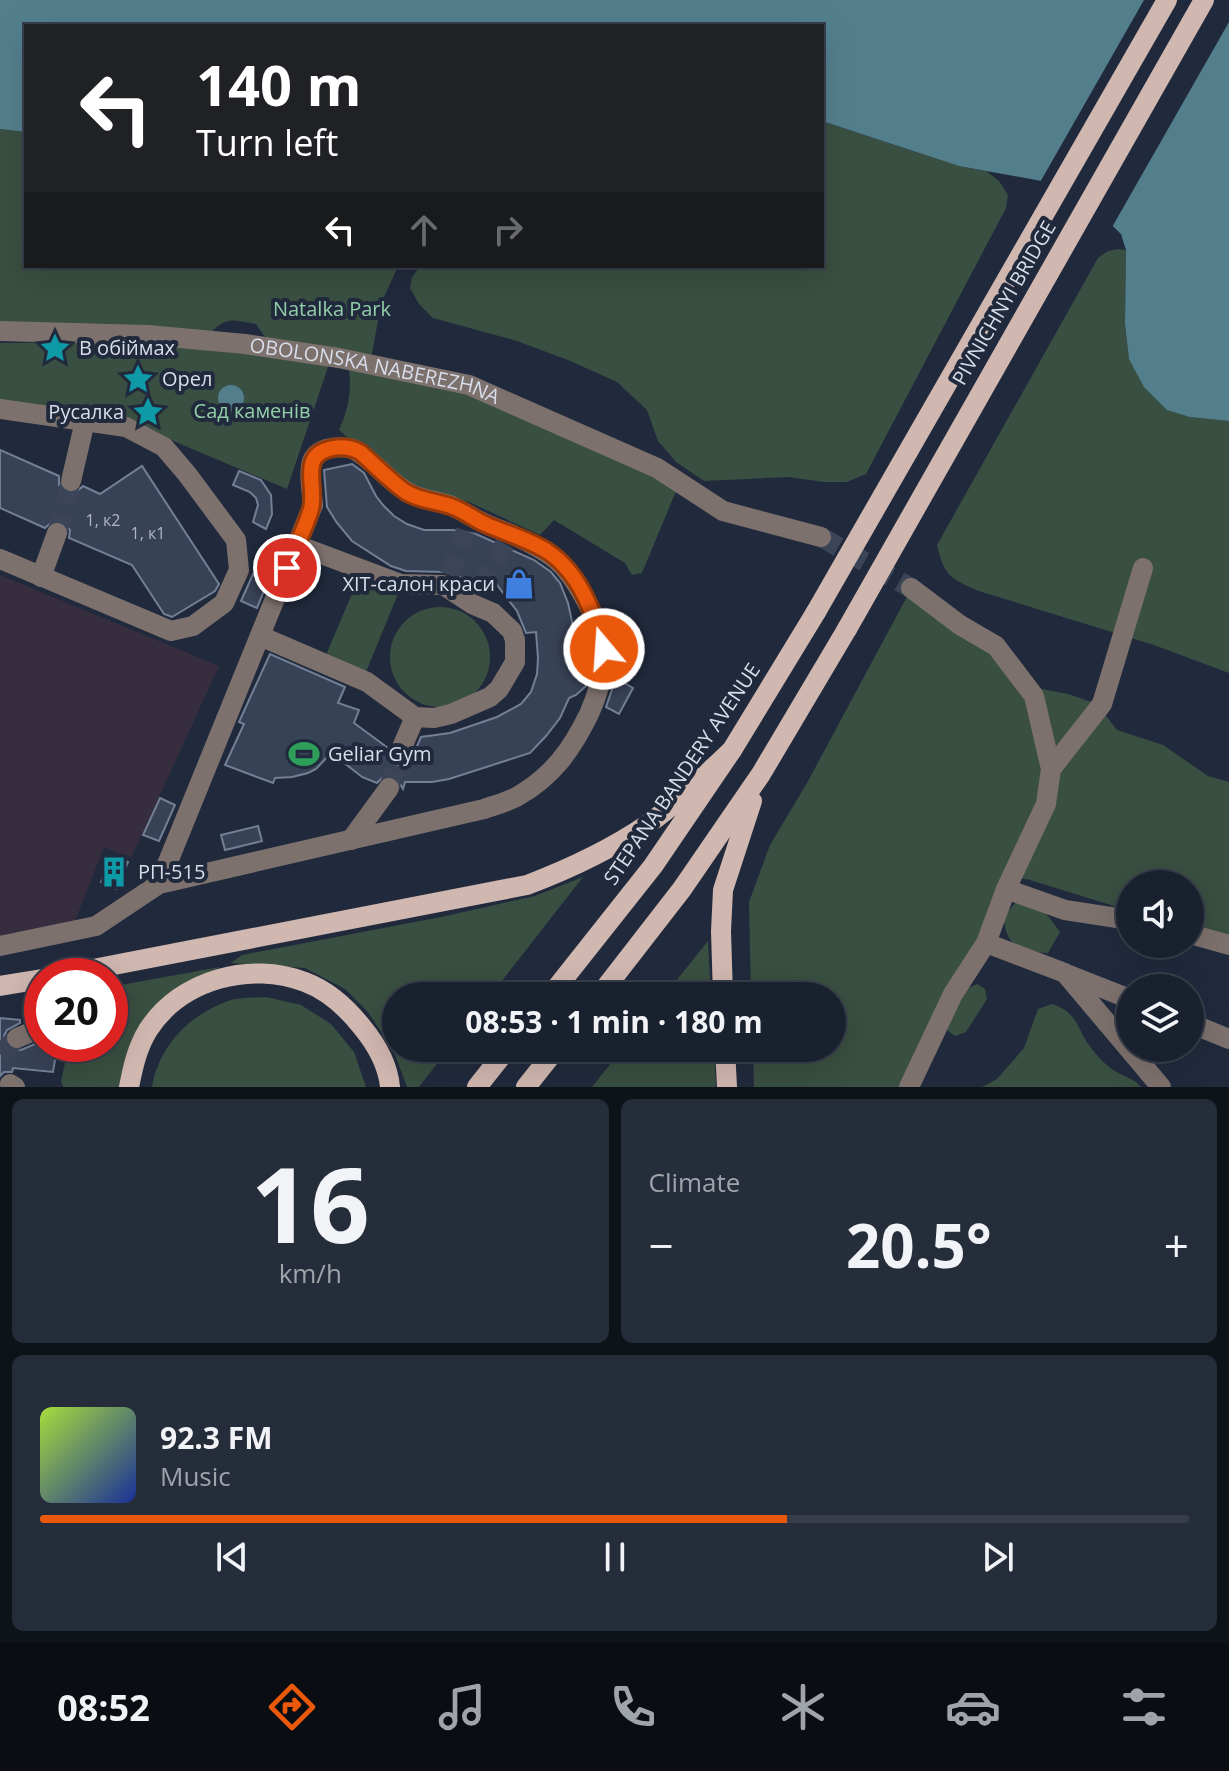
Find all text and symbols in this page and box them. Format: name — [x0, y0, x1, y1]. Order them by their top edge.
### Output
text: 140 m — [196, 46, 362, 122]
icon: left — [64, 56, 168, 160]
text: Turn left — [196, 118, 338, 167]
icon: left — [318, 208, 362, 252]
icon: ahead — [402, 208, 446, 252]
icon: right — [486, 208, 530, 252]
street label: PIVNICHNYI BRIDGE — [945, 216, 1062, 390]
park label: Natalka Park — [273, 295, 392, 322]
place icon: В обіймах — [38, 331, 72, 365]
street label: OBOLONSKA NABEREZHNA — [248, 331, 505, 410]
place label: В обіймах — [79, 334, 176, 361]
place icon: Орел — [121, 362, 155, 396]
place label: Орел — [162, 365, 212, 392]
place icon: Русалка — [131, 395, 165, 429]
park label: Сад каменів — [194, 397, 310, 424]
place label: Русалка — [48, 398, 124, 425]
house number: 1, к2 — [86, 509, 120, 531]
house number: 1, к1 — [131, 522, 165, 544]
pin — [253, 534, 321, 602]
icon: arrive — [265, 546, 309, 590]
shop icon: ХІТ-салон краси — [502, 567, 536, 601]
place label: ХІТ-салон краси — [342, 570, 495, 597]
position arrow — [562, 607, 646, 691]
street label: STEPANA BANDERY AVENUE — [597, 658, 766, 890]
sports icon: Geliar Gym — [287, 737, 321, 771]
place label: Geliar Gym — [328, 740, 431, 767]
building icon: РП-515 — [97, 855, 131, 889]
place label: РП-515 — [138, 858, 205, 885]
map controls — [1116, 870, 1204, 1062]
button: sound — [1116, 870, 1204, 958]
speed limit sign: 20 — [24, 958, 128, 1062]
button: layers — [1116, 974, 1204, 1062]
text: 08:53 · 1 min · 180 m — [465, 1001, 763, 1042]
text: 16 — [251, 1132, 370, 1273]
text: Climate — [649, 1164, 740, 1200]
text: 20.5° — [846, 1204, 992, 1286]
text: − — [649, 1215, 674, 1275]
text: + — [1164, 1215, 1189, 1275]
text: km/h — [279, 1255, 342, 1291]
text: 92.3 FM — [160, 1417, 273, 1458]
text: Music — [160, 1458, 231, 1494]
icon: previous — [210, 1535, 254, 1579]
icon: pause — [593, 1535, 637, 1579]
icon: next — [976, 1535, 1020, 1579]
icon: directions — [264, 1679, 320, 1735]
icon: music — [434, 1679, 490, 1735]
icon: phone — [605, 1679, 661, 1735]
icon: climate — [775, 1679, 831, 1735]
icon: car — [945, 1679, 1001, 1735]
icon: filters — [1116, 1679, 1172, 1735]
text: 08:52 — [57, 1683, 150, 1732]

